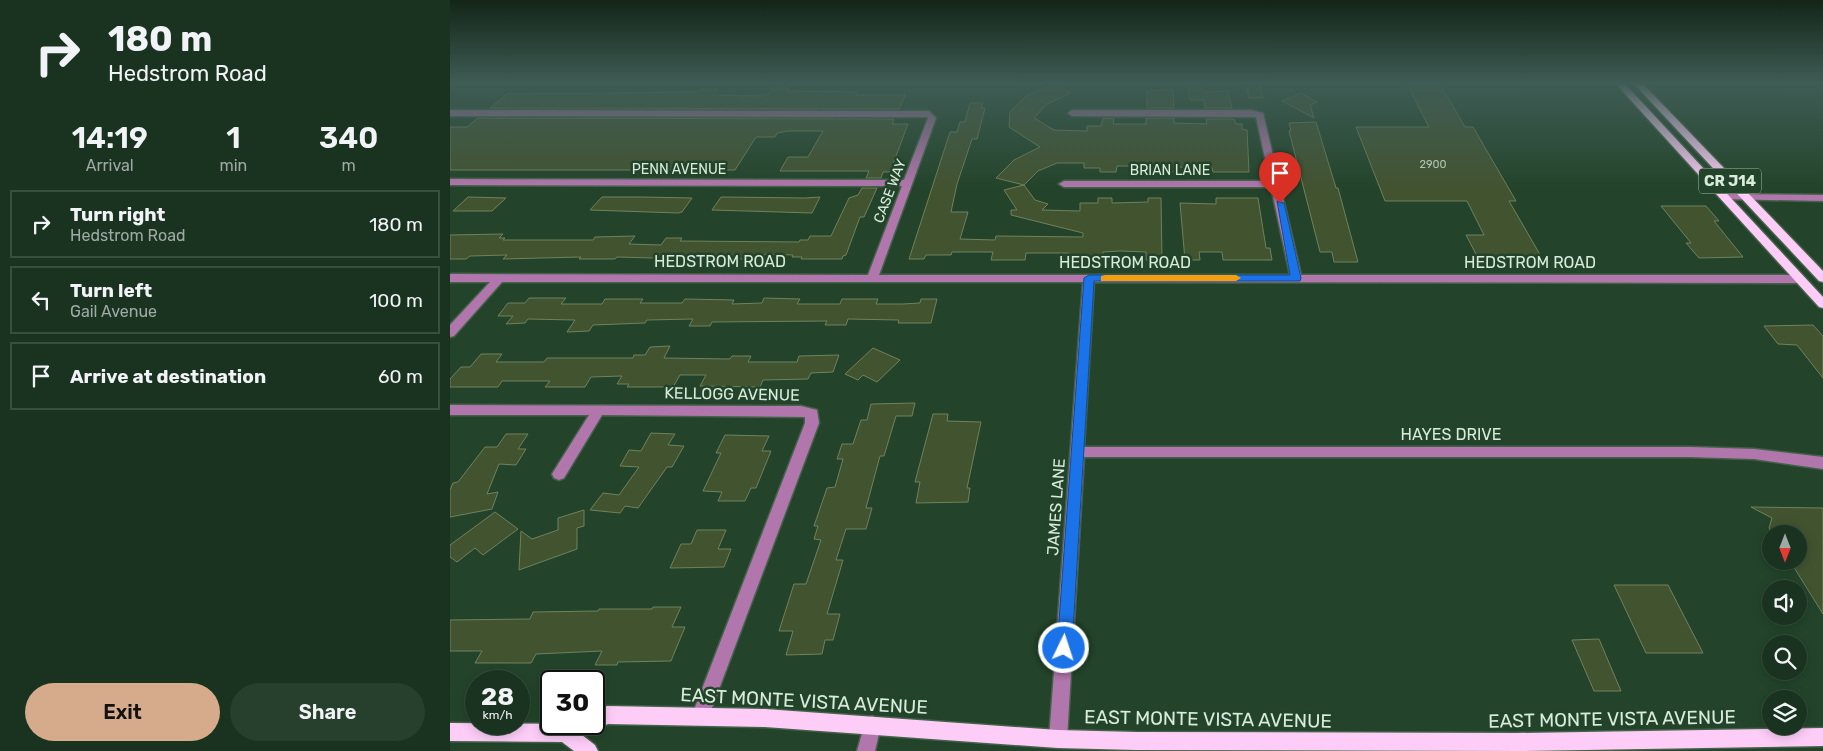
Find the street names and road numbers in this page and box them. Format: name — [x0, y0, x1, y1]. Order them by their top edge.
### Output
street label: CASE WAY — [870, 157, 910, 225]
street label: PENN AVENUE — [632, 161, 726, 178]
street label: BRIAN LANE — [1130, 162, 1210, 179]
road number: CR J14 — [1699, 168, 1761, 194]
street label: HEDSTROM ROAD — [654, 252, 786, 271]
street label: HEDSTROM ROAD — [1059, 253, 1191, 272]
street label: HEDSTROM ROAD — [1464, 253, 1596, 272]
street label: KELLOGG AVENUE — [664, 383, 800, 405]
street label: HAYES DRIVE — [1401, 425, 1501, 444]
street label: JAMES LANE — [1043, 458, 1069, 556]
street label: EAST MONTE VISTA AVENUE — [680, 683, 928, 719]
street label: EAST MONTE VISTA AVENUE — [1084, 705, 1332, 733]
street label: EAST MONTE VISTA AVENUE — [1488, 705, 1736, 733]

